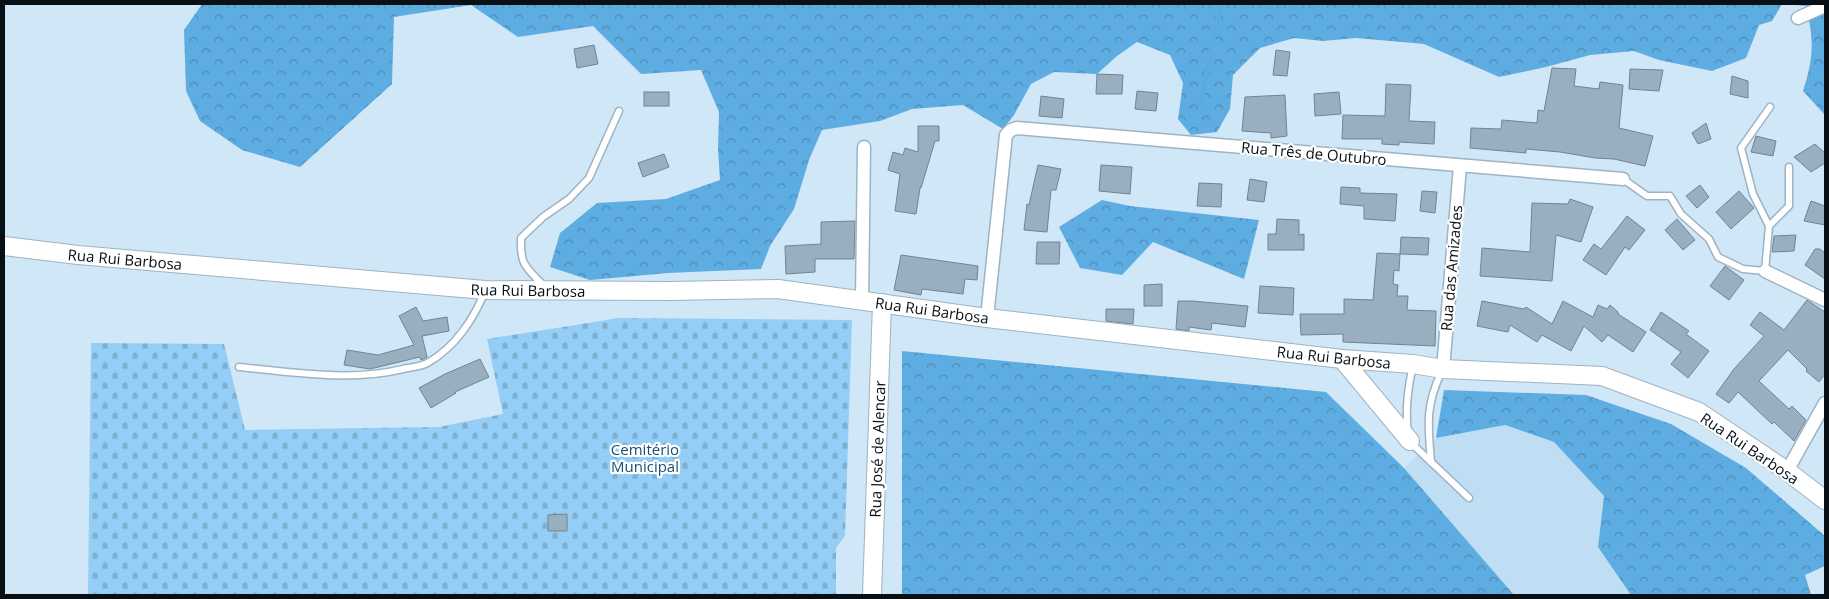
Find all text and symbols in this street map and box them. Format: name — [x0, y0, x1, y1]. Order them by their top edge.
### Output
street label: Rua Três de Outubro — [1241, 137, 1387, 169]
street label: Rua das Amizades — [1436, 204, 1466, 332]
street label: Rua Rui Barbosa — [67, 244, 183, 274]
street label: Rua Rui Barbosa — [470, 279, 586, 301]
street label: Rua Rui Barbosa — [874, 292, 990, 328]
street label: Rua Rui Barbosa — [1276, 341, 1392, 373]
street label: Rua José de Alencar — [865, 380, 889, 518]
street label: Rua Rui Barbosa — [1697, 408, 1803, 488]
park label: Cemitério Municipal — [611, 439, 679, 476]

